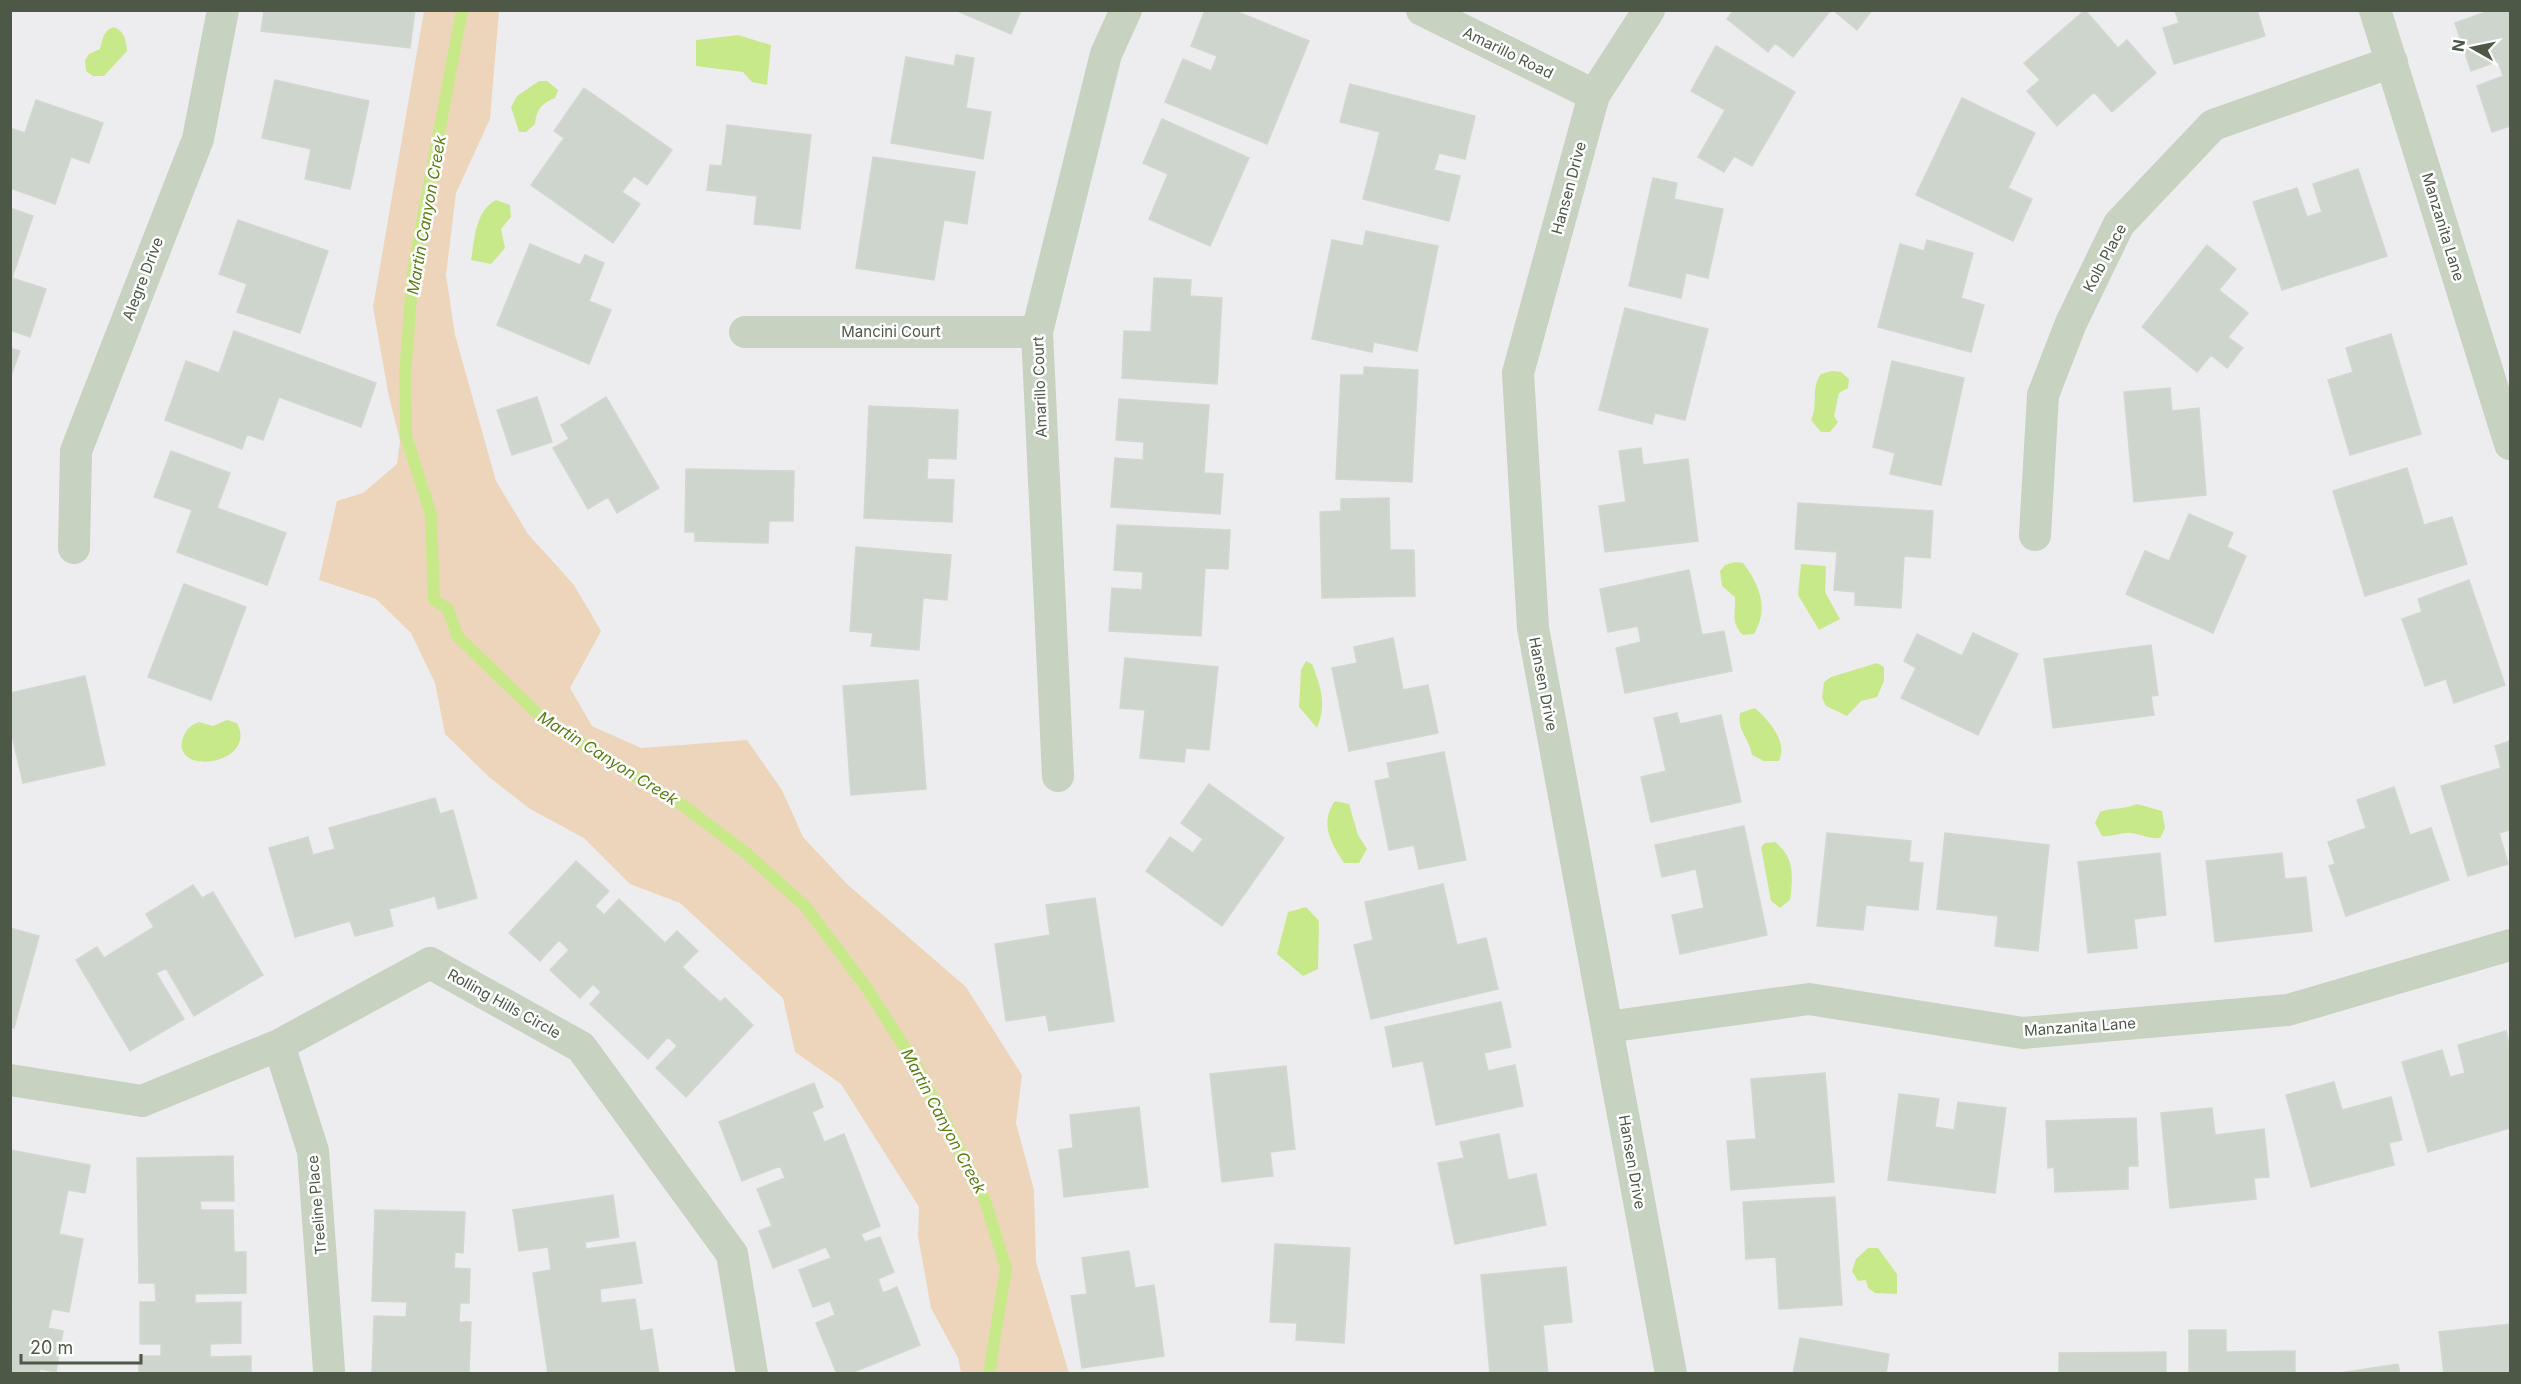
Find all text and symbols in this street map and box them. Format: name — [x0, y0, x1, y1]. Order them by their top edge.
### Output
north arrow — [2443, 18, 2503, 78]
street label: Amarillo Road — [1460, 23, 1556, 83]
text: N — [2447, 38, 2469, 53]
water label: Martin Canyon Creek — [402, 134, 450, 296]
street label: Hansen Drive — [1547, 139, 1590, 236]
street label: Manzanita Lane — [2418, 170, 2469, 283]
street label: Kolb Place — [2079, 220, 2130, 295]
street label: Alegre Drive — [118, 235, 167, 323]
street label: Mancini Court — [841, 322, 941, 341]
street label: Amarillo Court — [1028, 336, 1051, 438]
street label: Hansen Drive — [1525, 635, 1562, 733]
water label: Martin Canyon Creek — [534, 707, 682, 809]
street label: Rolling Hills Circle — [444, 965, 564, 1043]
street label: Manzanita Lane — [2023, 1013, 2137, 1040]
water label: Martin Canyon Creek — [897, 1045, 991, 1197]
street label: Hansen Drive — [1615, 1113, 1650, 1211]
street label: Treeline Place — [303, 1155, 330, 1256]
scale bar — [21, 1327, 141, 1365]
text: 20 m — [30, 1337, 73, 1358]

